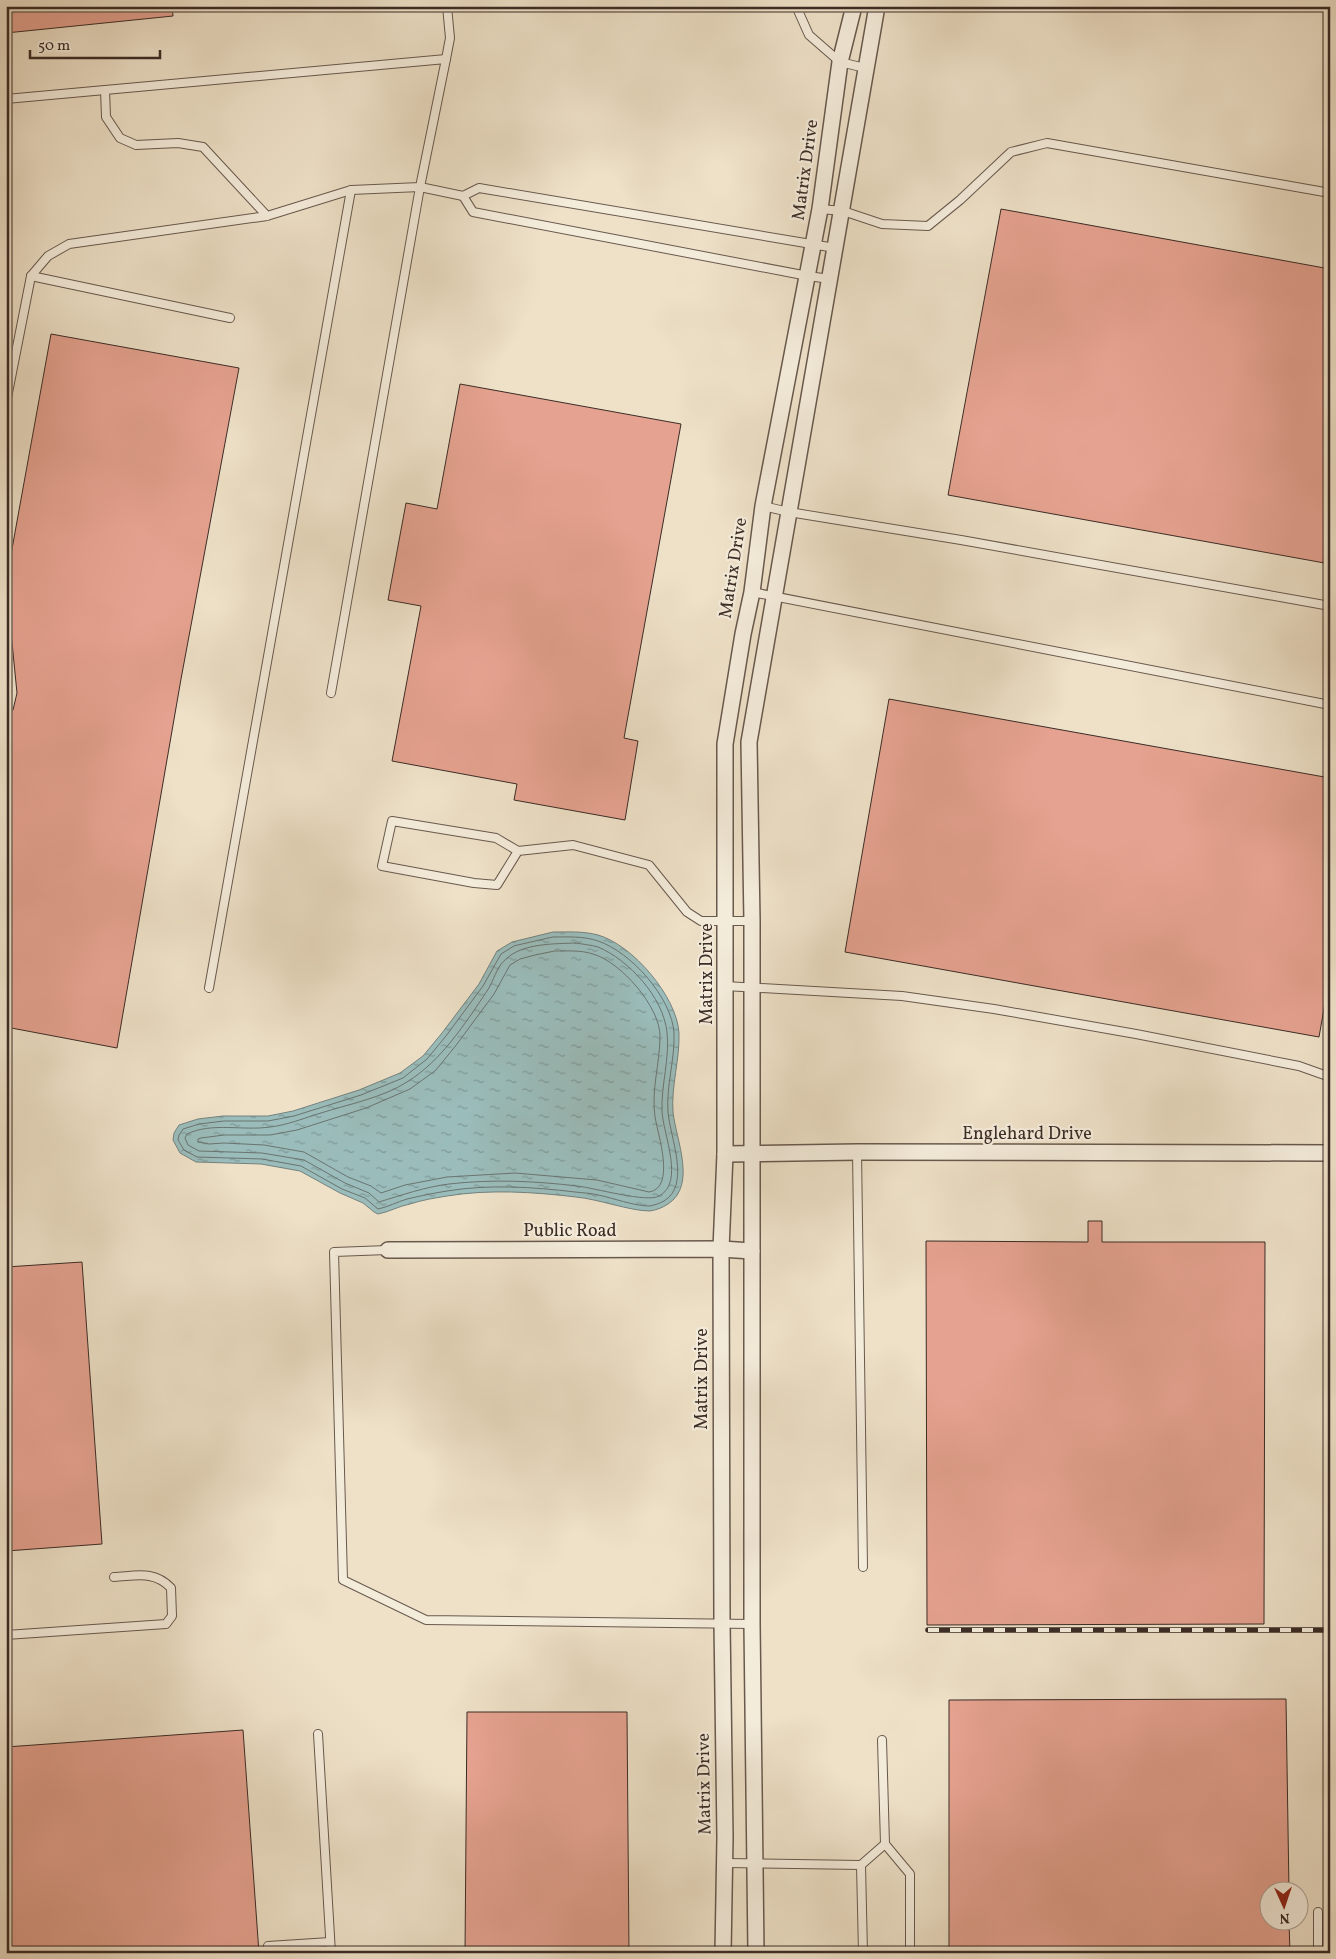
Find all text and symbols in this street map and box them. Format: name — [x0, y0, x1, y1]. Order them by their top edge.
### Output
scale bar — [30, 28, 160, 60]
text: 50 m — [38, 36, 70, 57]
street label: Matrix Drive — [787, 118, 825, 222]
street label: Matrix Drive — [714, 516, 754, 620]
street label: Matrix Drive — [695, 923, 720, 1025]
street label: Englehard Drive — [962, 1122, 1092, 1147]
street label: Public Road — [523, 1219, 617, 1244]
street label: Matrix Drive — [690, 1328, 715, 1430]
street label: Matrix Drive — [692, 1733, 718, 1835]
north arrow — [1258, 1882, 1308, 1932]
text: N — [1279, 1908, 1290, 1927]

